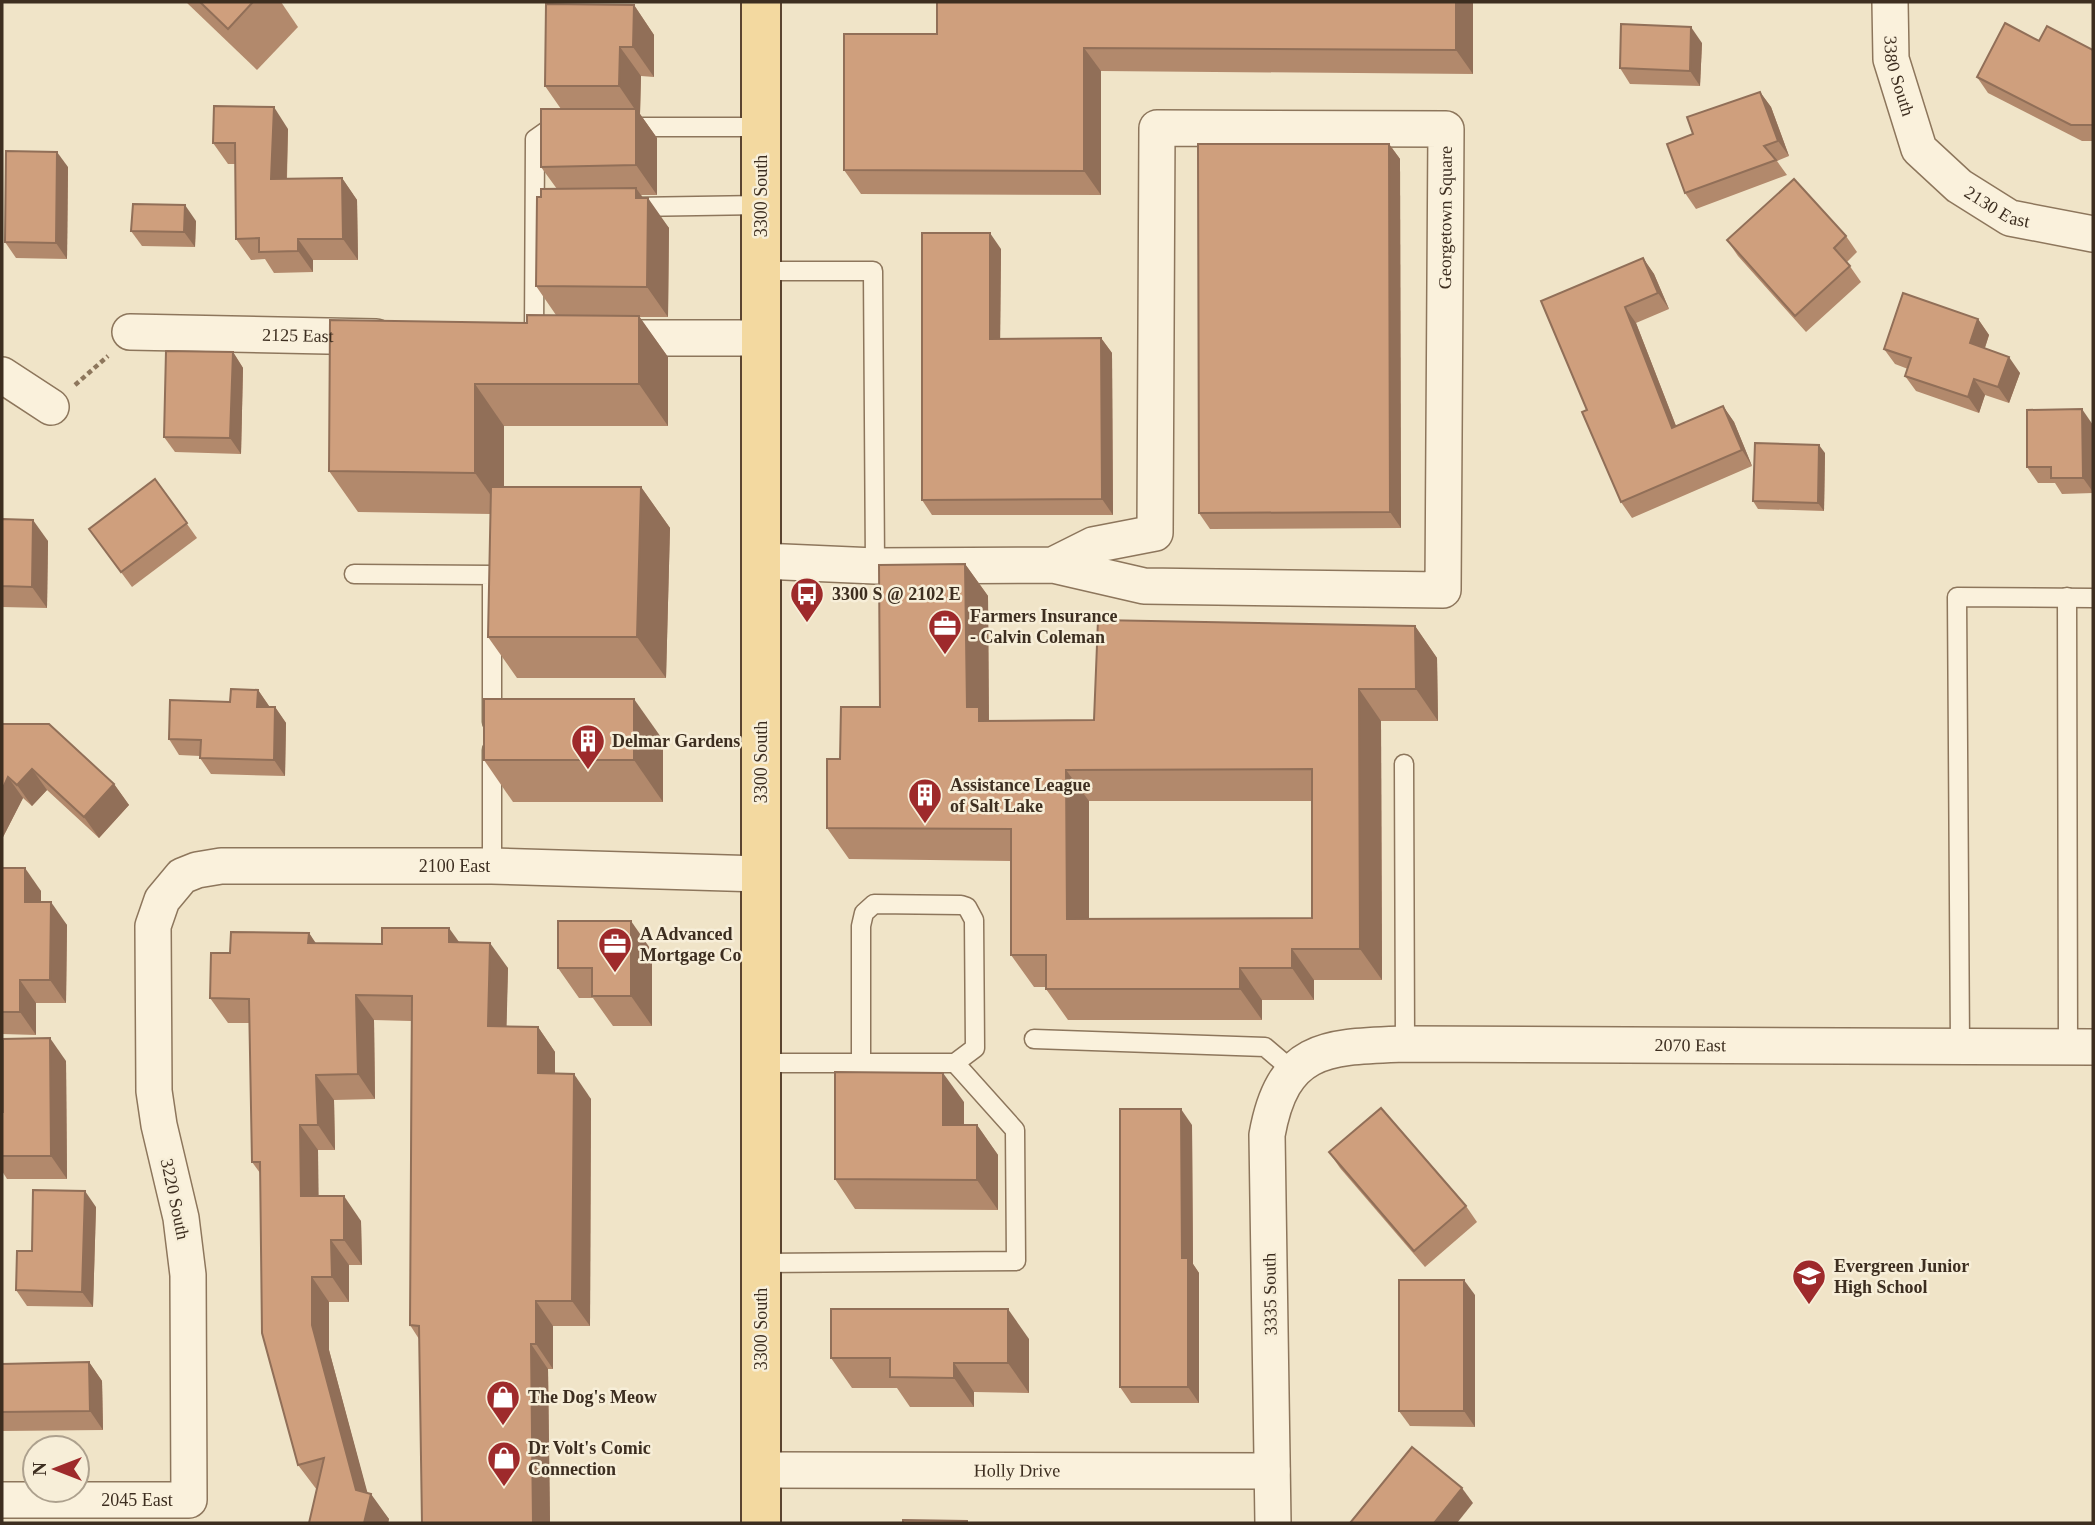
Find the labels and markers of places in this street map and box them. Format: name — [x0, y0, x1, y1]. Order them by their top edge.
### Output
bus stop icon: 3300 S @ 2102 E — [788, 575, 826, 624]
place label: 3300 S @ 2102 E — [832, 584, 961, 604]
place label: Farmers Insurance - Calvin Coleman — [970, 606, 1117, 647]
office icon: Farmers Insurance - Calvin Coleman — [926, 607, 964, 656]
building icon: Delmar Gardens — [569, 722, 607, 771]
place label: Delmar Gardens — [612, 731, 740, 751]
place label: Assistance League of Salt Lake — [950, 775, 1091, 816]
building icon: Assistance League of Salt Lake — [906, 776, 944, 825]
place label: A Advanced Mortgage Co — [640, 924, 741, 965]
office icon: A Advanced Mortgage Co — [596, 925, 634, 974]
place label: Evergreen Junior High School — [1834, 1256, 1969, 1297]
school or university icon: Evergreen Junior High School — [1790, 1257, 1828, 1306]
shop icon: The Dog's Meow — [484, 1378, 522, 1427]
place label: The Dog's Meow — [528, 1387, 657, 1407]
place label: Dr Volt's Comic Connection — [528, 1438, 651, 1479]
shop icon: Dr Volt's Comic Connection — [485, 1439, 523, 1488]

